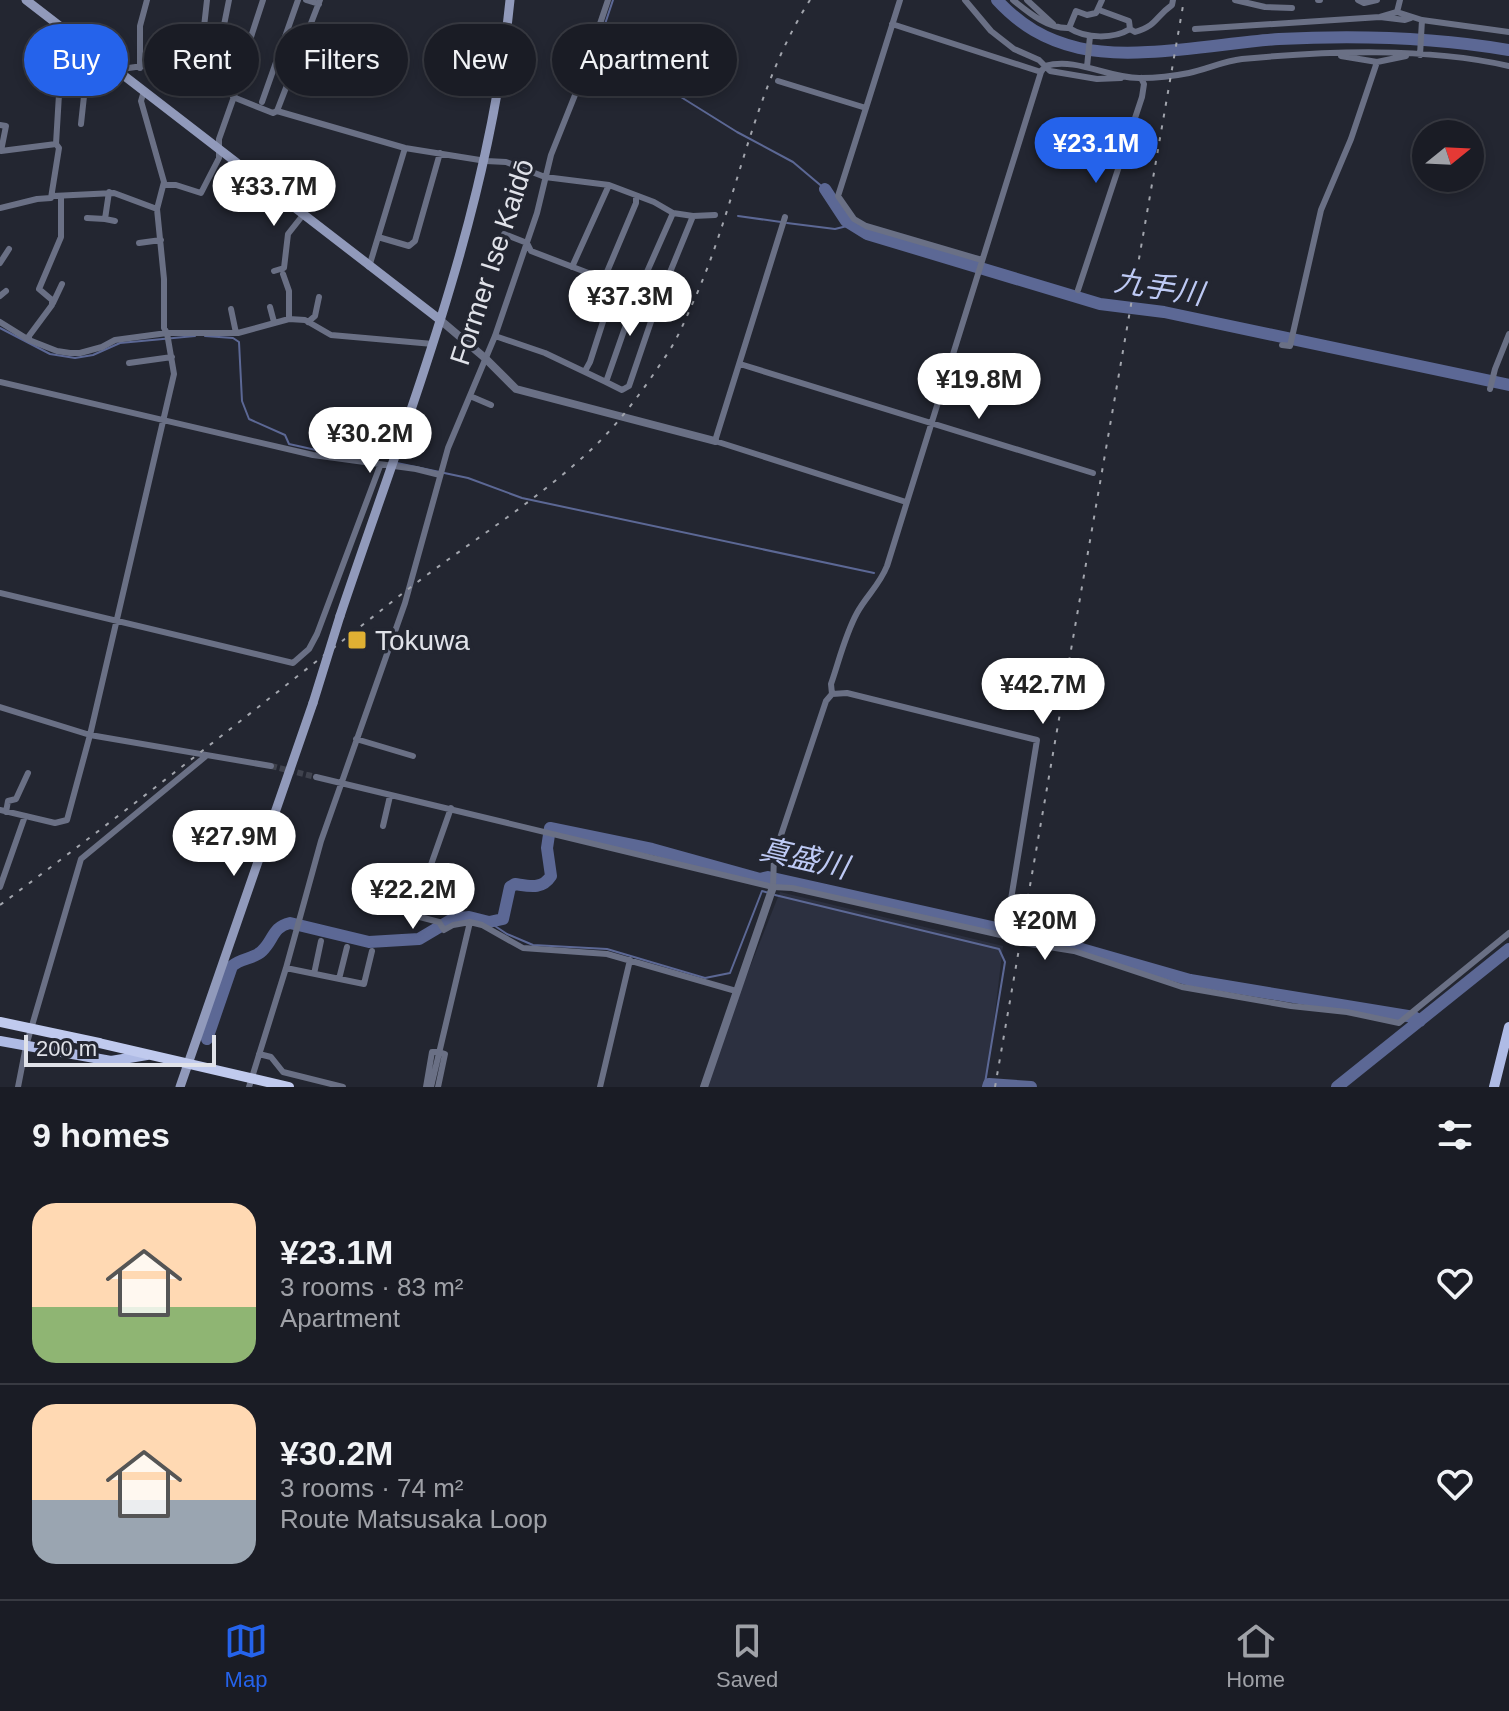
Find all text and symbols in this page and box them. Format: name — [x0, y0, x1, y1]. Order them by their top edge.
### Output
chip: Buy — [24, 24, 128, 96]
chip: Rent — [144, 24, 259, 96]
chip: Filters — [275, 24, 408, 96]
chip: New — [424, 24, 536, 96]
chip: Apartment — [552, 24, 737, 96]
pin: ¥23.1M — [1031, 117, 1161, 185]
north arrow — [1412, 120, 1484, 192]
map controls — [1412, 120, 1484, 192]
text: ¥23.1M — [1053, 128, 1139, 158]
street label: Former Ise Kaidō — [444, 155, 540, 369]
pin: ¥33.7M — [209, 160, 339, 228]
text: ¥33.7M — [231, 171, 317, 201]
water label: 九手川 — [1112, 264, 1209, 311]
pin: ¥37.3M — [565, 270, 695, 338]
text: ¥37.3M — [587, 281, 673, 311]
pin: ¥19.8M — [914, 353, 1044, 421]
text: ¥19.8M — [936, 364, 1022, 394]
pin: ¥30.2M — [305, 407, 435, 475]
text: ¥30.2M — [327, 418, 413, 448]
place label: Tokuwa — [375, 625, 470, 656]
marker: Tokuwa — [346, 629, 368, 651]
pin: ¥42.7M — [978, 658, 1108, 726]
text: ¥42.7M — [1000, 669, 1086, 699]
pin: ¥27.9M — [169, 810, 299, 878]
text: ¥27.9M — [191, 821, 277, 851]
water label: 真盛川 — [756, 832, 854, 885]
pin: ¥22.2M — [348, 863, 478, 931]
text: ¥22.2M — [370, 874, 456, 904]
pin: ¥20M — [998, 894, 1092, 962]
text: ¥20M — [1012, 905, 1078, 935]
scale bar — [24, 1031, 216, 1067]
text: 200 m — [36, 1036, 97, 1061]
icon: filters — [1433, 1113, 1477, 1157]
text: 9 homes — [32, 1116, 170, 1154]
text: ¥23.1M — [280, 1233, 393, 1271]
icon: home — [96, 1235, 192, 1331]
icon: heart — [1433, 1261, 1477, 1305]
text: 3 rooms · 83 m² — [280, 1272, 464, 1302]
text: Apartment — [280, 1303, 400, 1333]
text: ¥30.2M — [280, 1434, 393, 1472]
icon: home — [96, 1436, 192, 1532]
icon: heart — [1433, 1462, 1477, 1506]
text: 3 rooms · 74 m² — [280, 1473, 464, 1503]
text: Route Matsusaka Loop — [280, 1504, 547, 1534]
tab: Map — [224, 1619, 268, 1693]
tab: Saved — [716, 1619, 778, 1693]
tab: Home — [1226, 1619, 1285, 1693]

